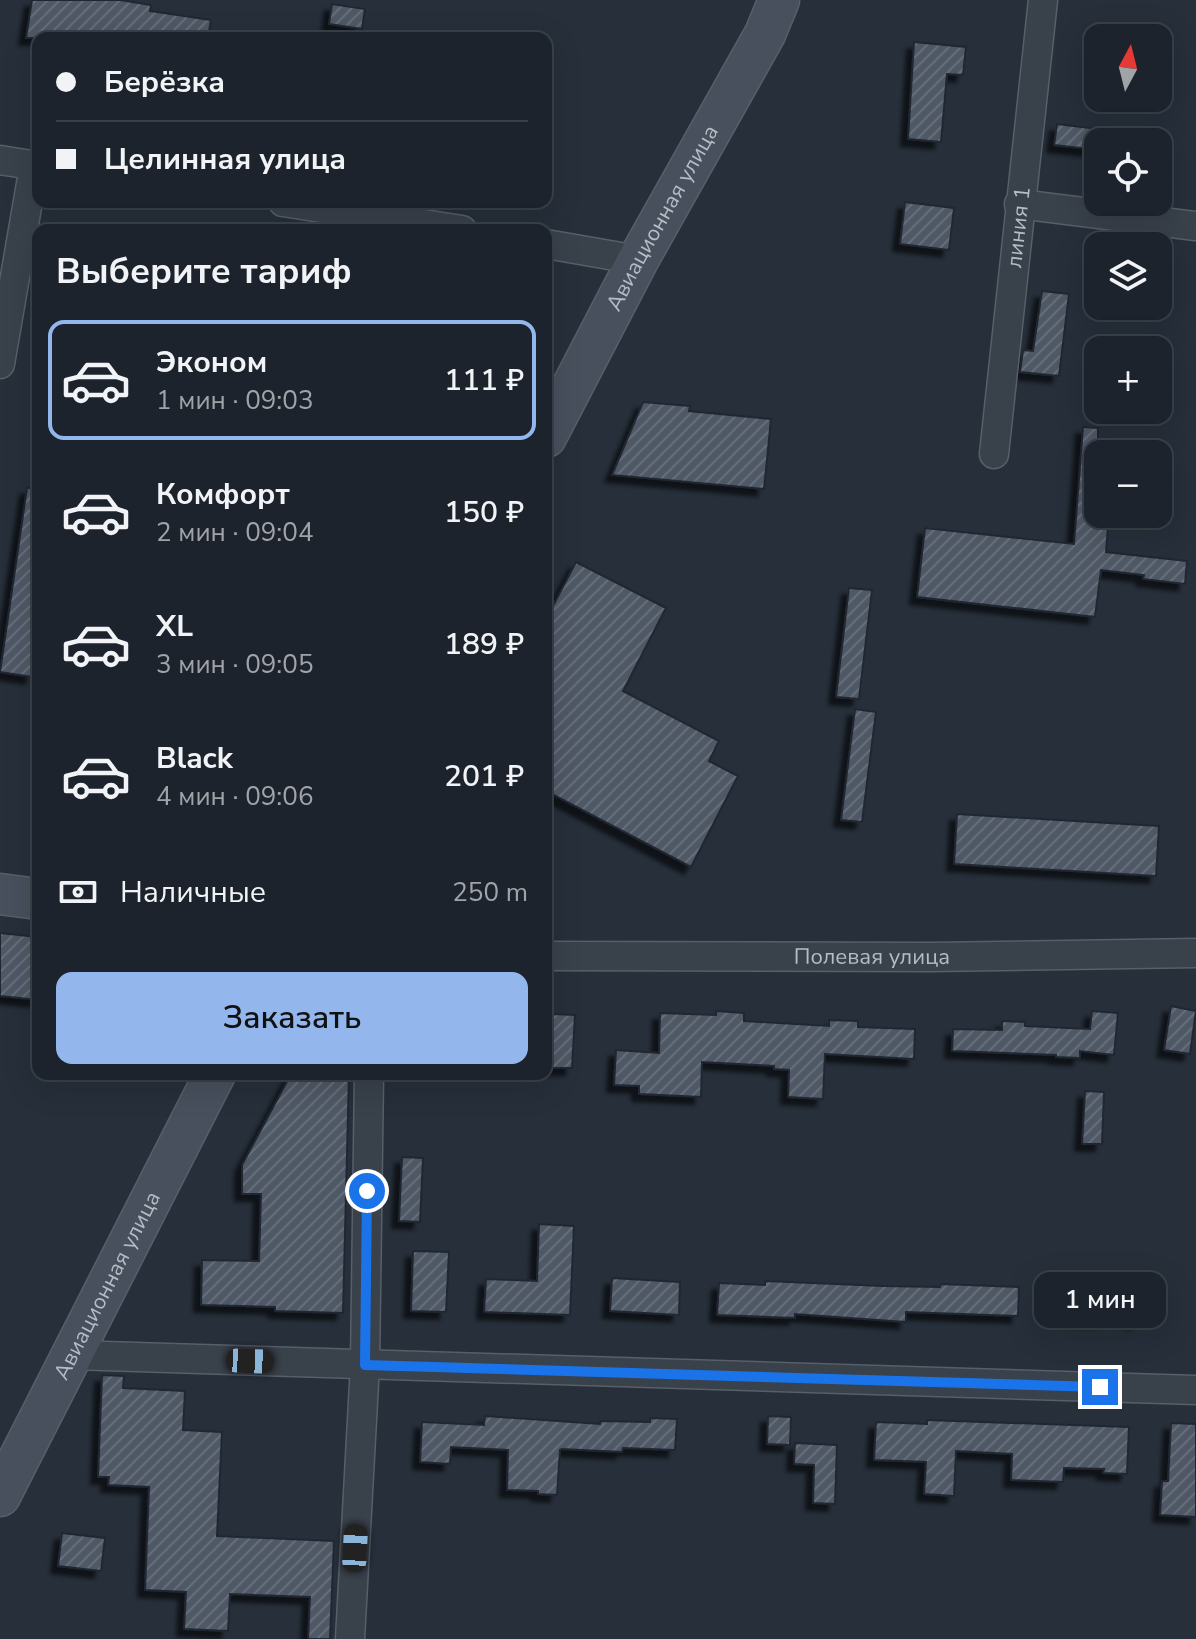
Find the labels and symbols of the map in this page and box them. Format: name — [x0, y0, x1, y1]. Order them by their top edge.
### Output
north arrow — [1084, 24, 1172, 112]
street label: Авиационная улица — [599, 120, 726, 316]
street label: линия 1 — [999, 185, 1038, 270]
street label: Полевая улица — [794, 942, 950, 972]
route start — [349, 1173, 385, 1209]
street label: Авиационная улица — [47, 1186, 168, 1385]
callout: 1 мин — [1034, 1271, 1166, 1327]
car — [226, 1348, 274, 1374]
route end — [1082, 1369, 1118, 1405]
car — [342, 1523, 368, 1573]

